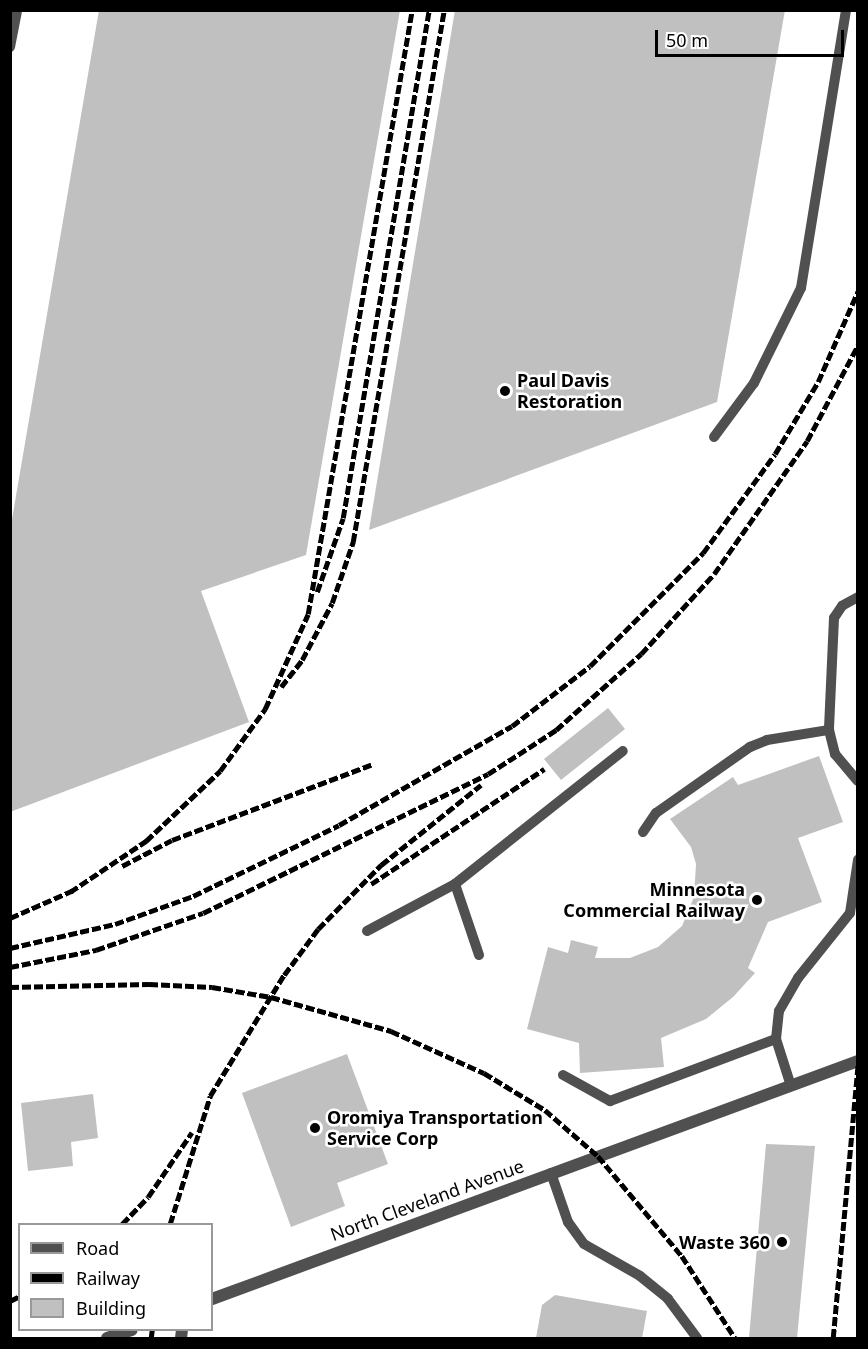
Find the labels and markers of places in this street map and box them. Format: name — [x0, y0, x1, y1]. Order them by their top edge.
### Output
place label: Paul Davis Restoration — [517, 370, 622, 412]
marker: Paul Davis Restoration — [498, 384, 512, 398]
place label: Minnesota Commercial Railway — [563, 879, 745, 922]
marker: Minnesota Commercial Railway — [750, 893, 764, 907]
place label: Oromiya Transportation Service Corp — [327, 1107, 543, 1150]
marker: Oromiya Transportation Service Corp — [308, 1121, 322, 1135]
place label: Waste 360 — [679, 1231, 770, 1253]
marker: Waste 360 — [775, 1235, 789, 1249]

